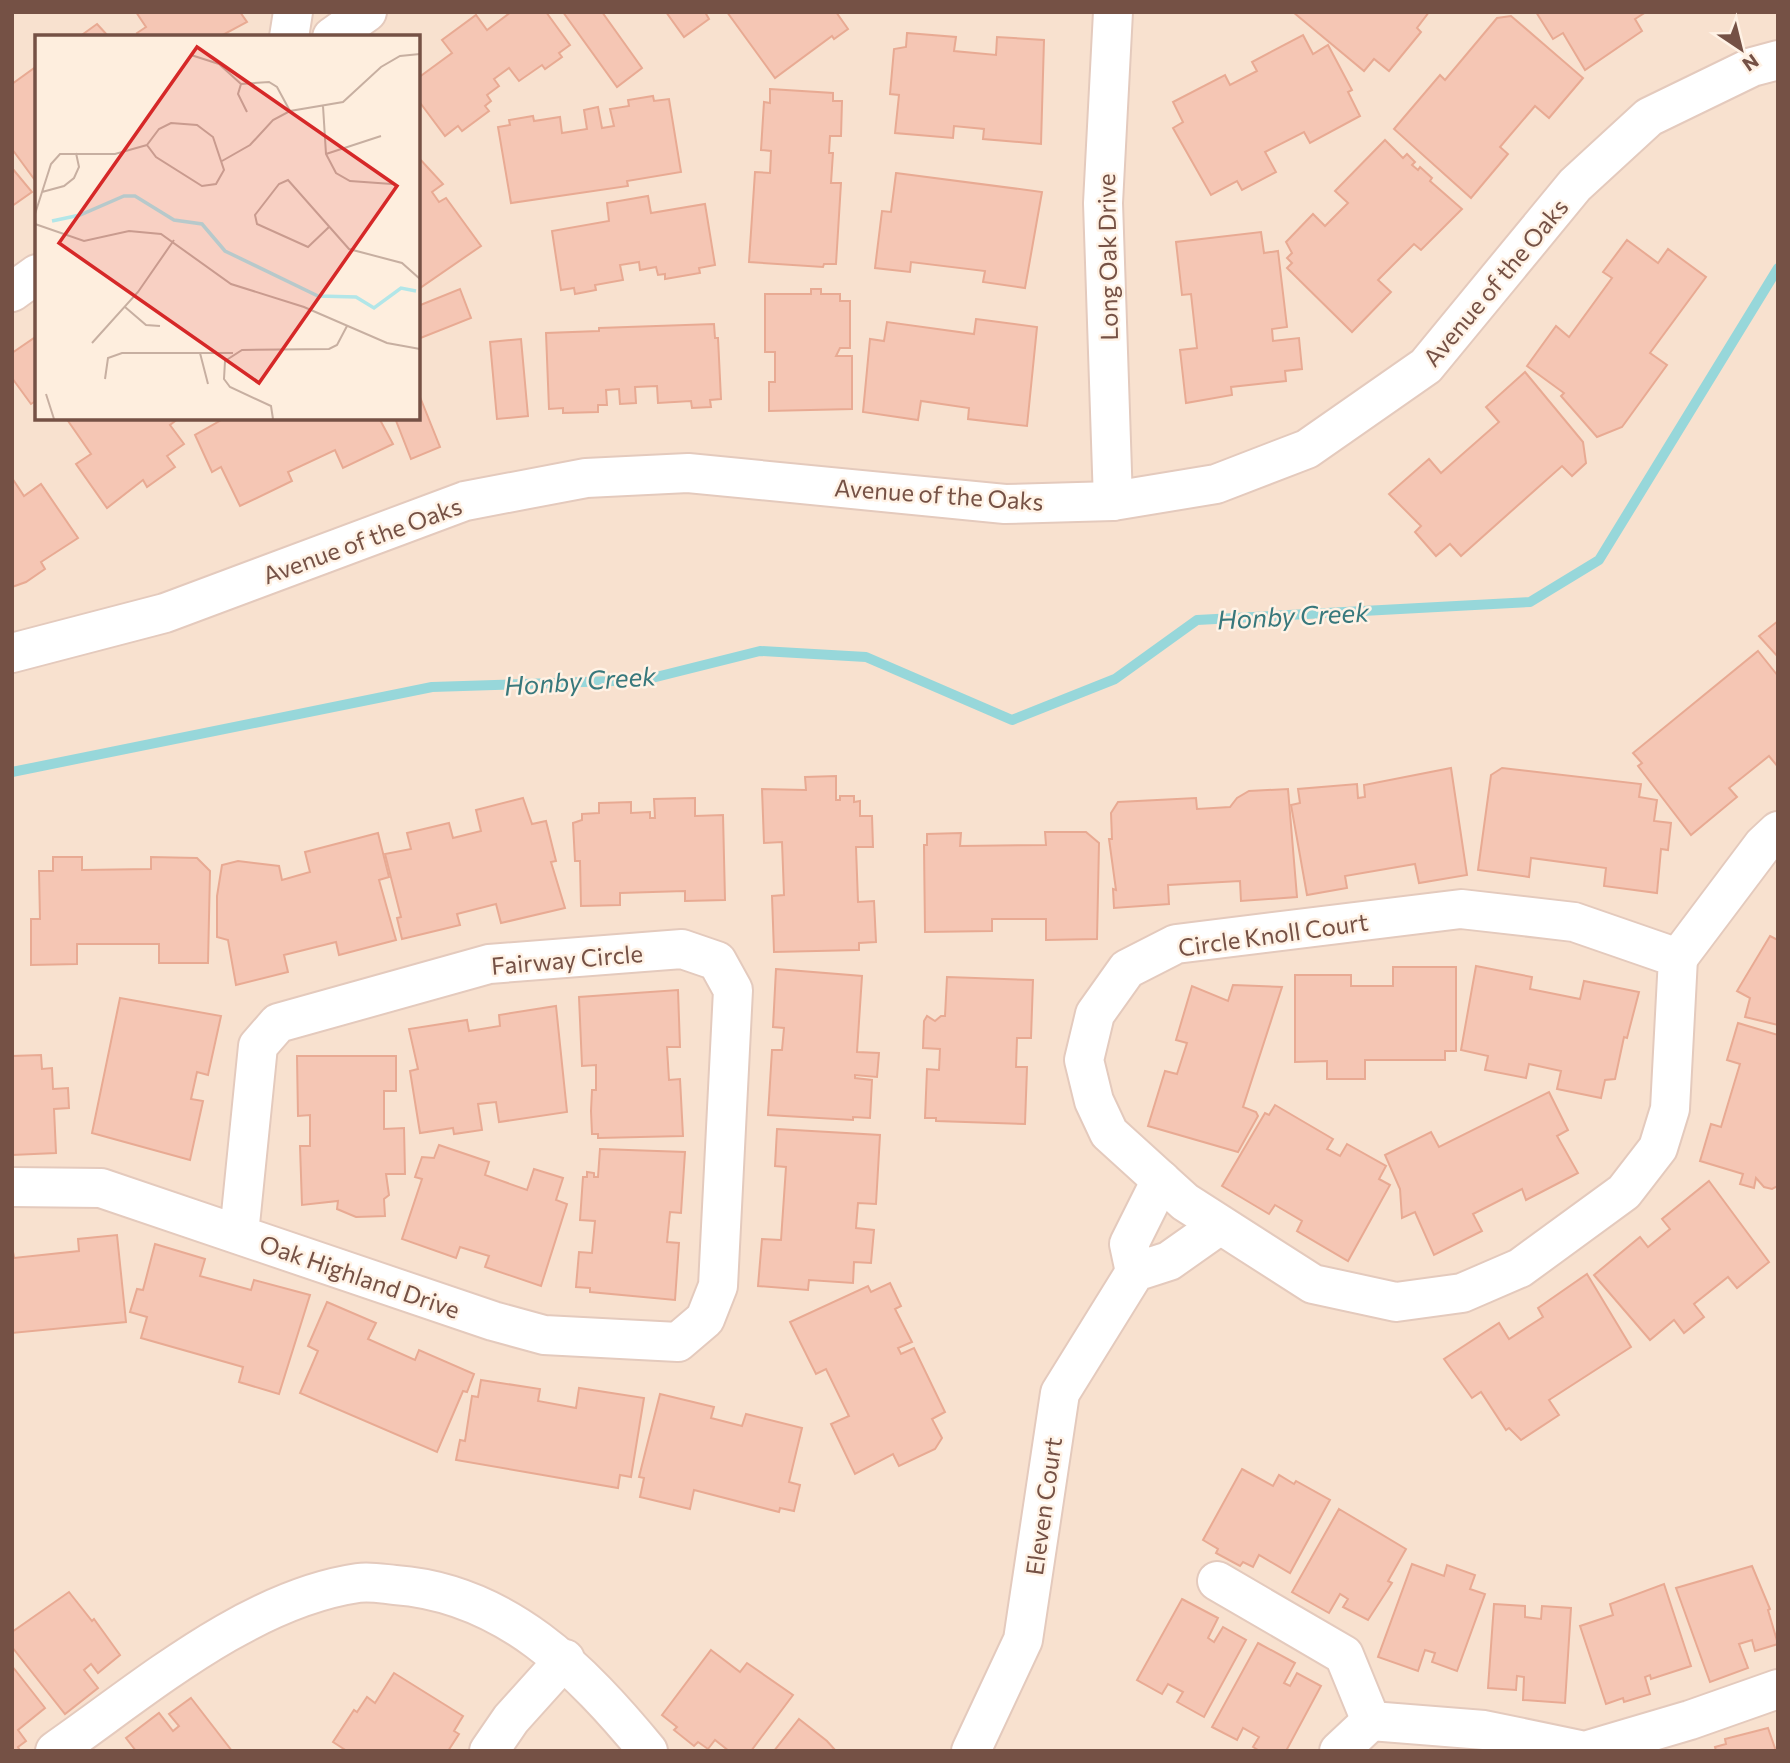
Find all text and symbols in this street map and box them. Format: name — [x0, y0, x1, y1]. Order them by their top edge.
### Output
north arrow — [1706, 14, 1776, 84]
inset map — [35, 35, 420, 420]
text: N — [1739, 50, 1763, 77]
street label: Long Oak Drive — [1091, 173, 1123, 341]
street label: Avenue of the Oaks — [1416, 192, 1574, 372]
street label: Avenue of the Oaks — [833, 472, 1045, 516]
street label: Avenue of the Oaks — [258, 490, 466, 590]
water label: Honby Creek — [1216, 595, 1371, 634]
water label: Honby Creek — [503, 659, 658, 701]
street label: Circle Knoll Court — [1176, 906, 1370, 962]
street label: Fairway Circle — [490, 938, 644, 980]
street label: Oak Highland Drive — [256, 1228, 464, 1324]
street label: Eleven Court — [1019, 1435, 1067, 1577]

